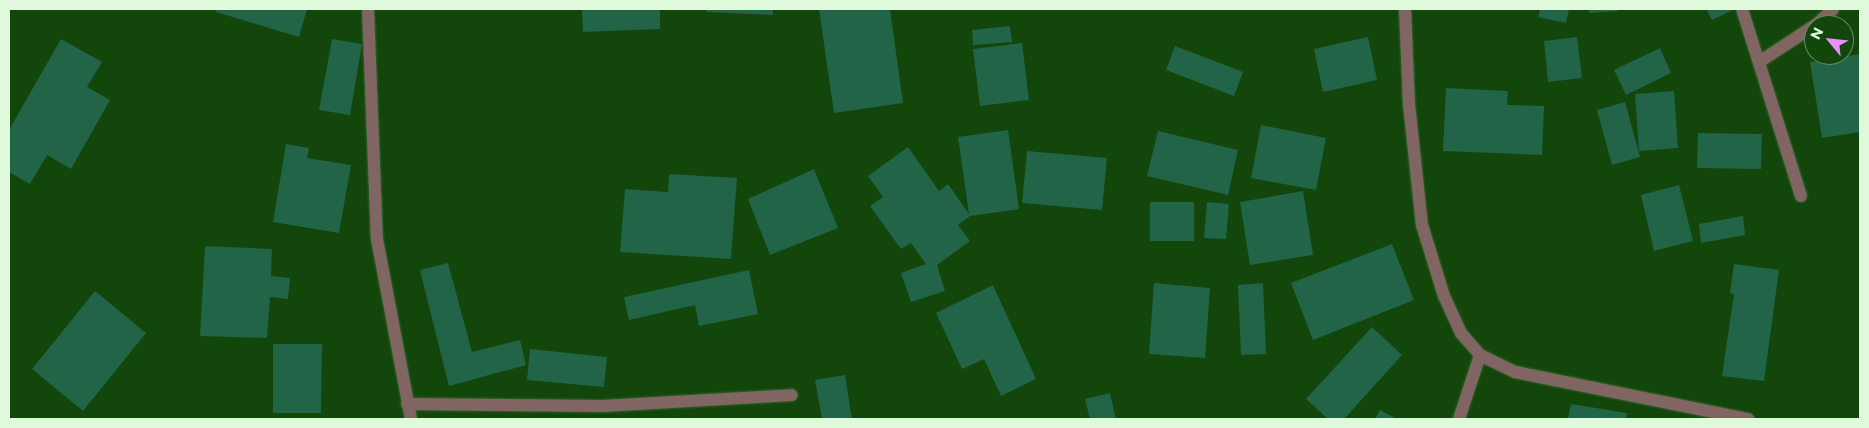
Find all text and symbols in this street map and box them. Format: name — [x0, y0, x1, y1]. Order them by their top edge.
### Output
north arrow — [1804, 15, 1854, 65]
text: N — [1806, 24, 1827, 43]

